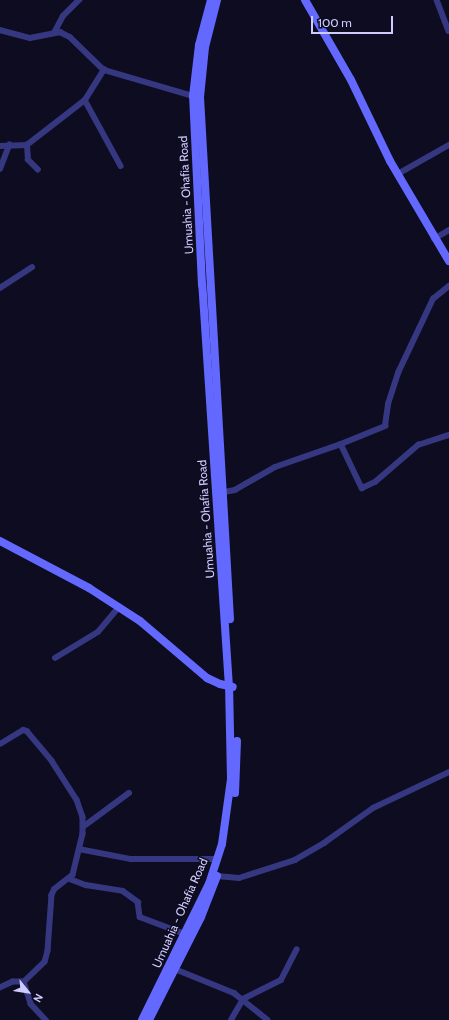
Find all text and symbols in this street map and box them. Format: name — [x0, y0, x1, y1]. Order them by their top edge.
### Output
scale bar — [313, 8, 395, 34]
text: 100 m — [318, 15, 352, 30]
street label: Umuahia - Ohafia Road — [176, 135, 196, 255]
street label: Umuahia - Ohafia Road — [195, 459, 217, 579]
street label: Umuahia - Ohafia Road — [149, 856, 211, 970]
north arrow — [8, 972, 48, 1012]
text: N — [30, 991, 46, 1005]

